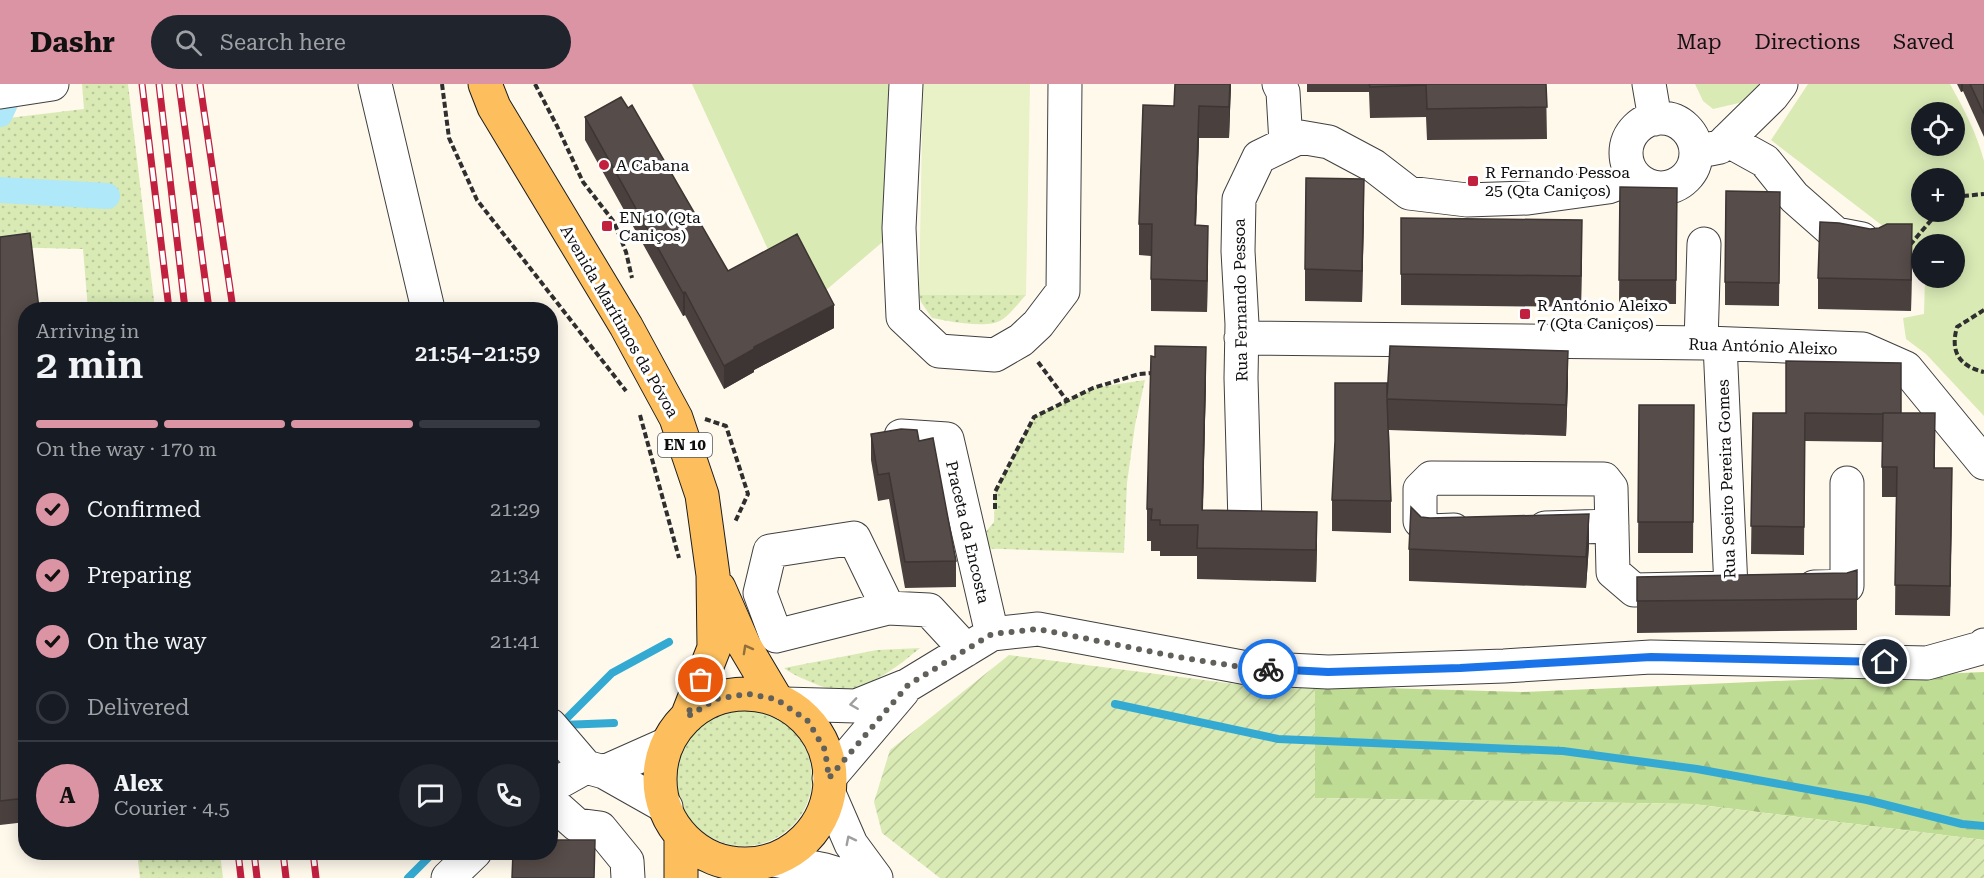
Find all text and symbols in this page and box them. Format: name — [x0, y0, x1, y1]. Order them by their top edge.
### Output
search box — [151, 15, 571, 69]
text: Dashr — [30, 26, 115, 59]
icon: search — [172, 26, 205, 59]
text: Search here — [220, 30, 346, 55]
text: Map — [1677, 30, 1721, 54]
text: Directions — [1754, 30, 1860, 54]
text: Saved — [1893, 30, 1954, 54]
map controls — [1911, 102, 1965, 288]
button: locate — [1911, 102, 1965, 156]
place label: A Cabana — [616, 156, 690, 175]
marker: A Cabana — [597, 158, 611, 172]
place label: R Fernando Pessoa 25 (Qta Caniços) — [1485, 163, 1630, 200]
button: + — [1911, 168, 1965, 222]
marker: R Fernando Pessoa 25 (Qta Caniços) — [1466, 174, 1480, 188]
place label: EN 10 (Qta Caniços) — [619, 208, 701, 245]
street label: Rua Fernando Pessoa — [1230, 218, 1251, 382]
marker: EN 10 (Qta Caniços) — [600, 219, 614, 233]
street label: Avenida Marítimos da Póvoa — [557, 222, 683, 421]
button: − — [1911, 234, 1965, 288]
place label: R António Aleixo 7 (Qta Caniços) — [1537, 296, 1668, 333]
marker: R António Aleixo 7 (Qta Caniços) — [1518, 307, 1532, 321]
text: Arriving in — [36, 319, 139, 343]
street label: Rua António Aleixo — [1688, 334, 1838, 359]
text: 21:54–21:59 — [415, 341, 540, 366]
text: 2 min — [36, 342, 143, 388]
street label: Rua Soeiro Pereira Gomes — [1714, 379, 1739, 579]
road number: EN 10 — [658, 433, 712, 457]
text: On the way · 170 m — [36, 437, 217, 461]
street label: Praceta da Encosta — [942, 459, 993, 606]
icon: check — [36, 493, 69, 526]
text: Confirmed — [87, 497, 201, 522]
text: 21:29 — [490, 497, 540, 521]
icon: check — [36, 559, 69, 592]
text: Preparing — [87, 563, 191, 588]
text: 21:34 — [490, 563, 540, 587]
icon: check — [36, 625, 69, 658]
text: On the way — [87, 629, 207, 654]
text: 21:41 — [490, 629, 540, 653]
pin — [1859, 636, 1910, 687]
courier — [1238, 639, 1298, 699]
one-way arrow — [743, 644, 754, 655]
icon: home — [1868, 645, 1901, 678]
icon: bike — [1252, 653, 1285, 686]
pin — [675, 654, 726, 705]
icon: bag — [684, 663, 717, 696]
text: Delivered — [87, 695, 189, 720]
one-way arrow — [849, 698, 858, 710]
button: chat — [399, 764, 462, 827]
button: phone — [477, 764, 540, 827]
text: Alex — [114, 771, 163, 796]
text: A — [60, 783, 75, 808]
text: Courier · 4.5 — [114, 796, 230, 820]
one-way arrow — [846, 836, 857, 846]

